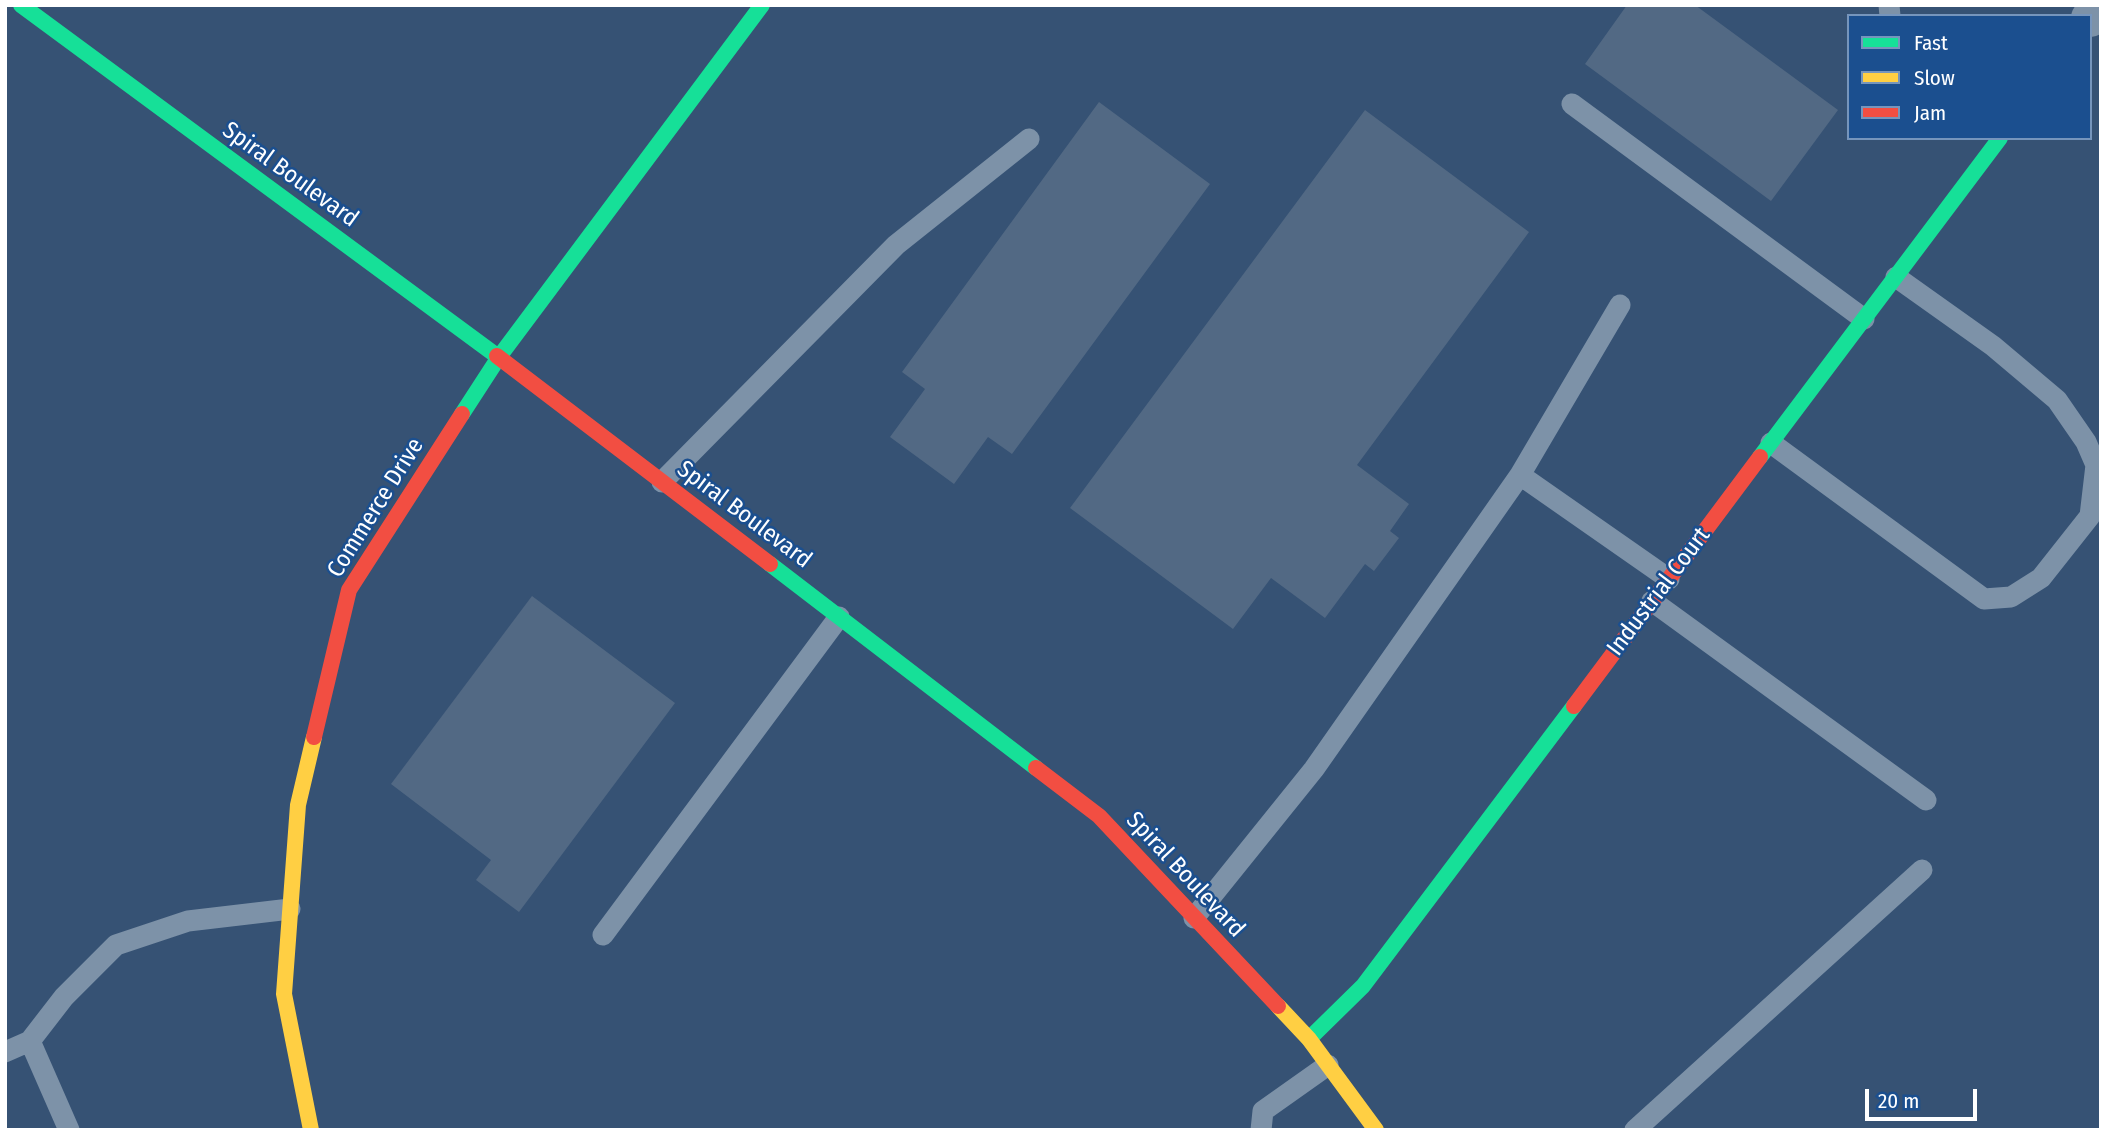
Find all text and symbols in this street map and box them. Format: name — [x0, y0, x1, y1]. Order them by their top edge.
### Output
legend — [1847, 14, 2092, 140]
text: Fast — [1914, 30, 1948, 56]
text: Slow — [1914, 65, 1955, 91]
text: Jam — [1914, 100, 1946, 126]
street label: Spiral Boulevard — [216, 116, 364, 234]
street label: Commerce Drive — [322, 433, 430, 583]
street label: Spiral Boulevard — [671, 455, 817, 575]
street label: Industrial Court — [1601, 522, 1717, 662]
street label: Spiral Boulevard — [1120, 806, 1250, 944]
scale bar — [1868, 1076, 1980, 1120]
text: 20 m — [1878, 1088, 1919, 1114]

